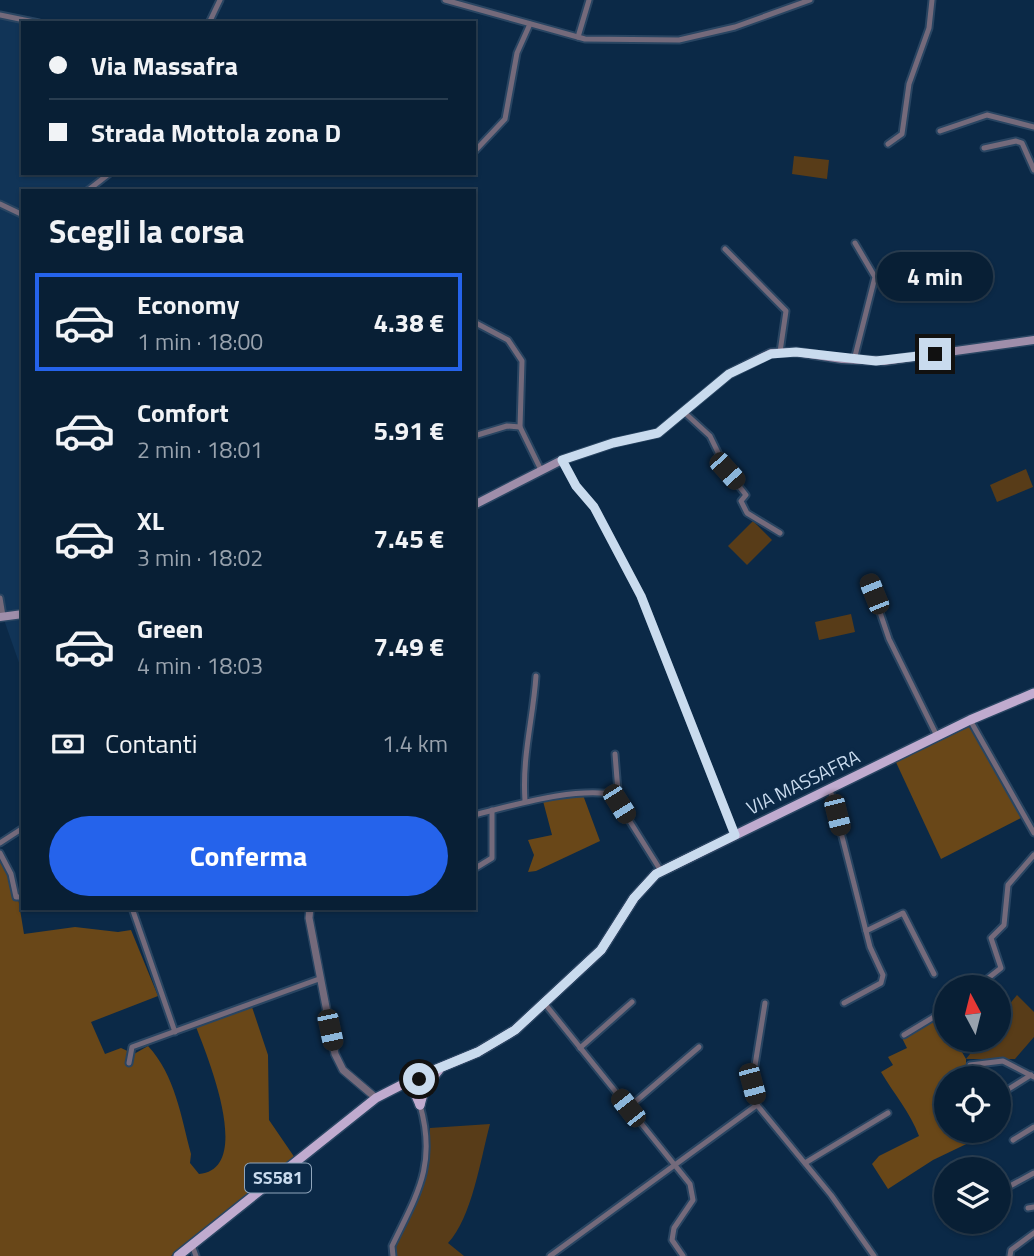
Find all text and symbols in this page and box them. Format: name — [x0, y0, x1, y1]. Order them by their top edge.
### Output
text: Via Massafra — [91, 46, 238, 85]
text: Strada Mottola zona D — [91, 113, 341, 152]
text: Scegli la corsa — [49, 207, 244, 255]
callout: 4 min — [877, 252, 993, 302]
text: 4 min — [907, 259, 963, 294]
text: Economy — [137, 285, 239, 324]
icon: car — [53, 291, 116, 354]
text: 4.38 € — [373, 303, 444, 342]
text: 1 min · 18:00 — [137, 324, 263, 359]
route end — [919, 338, 951, 370]
text: Comfort — [137, 393, 229, 432]
icon: car — [53, 399, 116, 462]
text: 5.91 € — [373, 411, 444, 450]
text: 2 min · 18:01 — [137, 432, 263, 467]
car — [706, 448, 749, 494]
text: XL — [137, 501, 164, 540]
icon: car — [53, 507, 116, 570]
text: 7.45 € — [373, 519, 444, 558]
text: 3 min · 18:02 — [137, 540, 263, 575]
car — [857, 571, 892, 617]
text: Green — [137, 609, 203, 648]
icon: car — [53, 615, 116, 678]
text: 7.49 € — [373, 627, 444, 666]
text: 4 min · 18:03 — [137, 648, 263, 683]
text: Contanti — [105, 724, 197, 763]
icon: cash — [49, 725, 87, 763]
text: 1.4 km — [382, 726, 448, 761]
street label: VIA MASSAFRA — [741, 742, 864, 822]
car — [599, 781, 640, 827]
car — [822, 792, 853, 838]
button: Conferma — [49, 816, 448, 896]
north arrow — [934, 975, 1012, 1052]
map controls — [934, 975, 1011, 1234]
car — [316, 1007, 345, 1053]
car — [737, 1061, 768, 1107]
route start — [403, 1063, 435, 1095]
button: locate — [934, 1066, 1011, 1143]
car — [607, 1085, 650, 1131]
button: layers — [934, 1157, 1011, 1234]
road number: SS581 — [245, 1163, 311, 1192]

